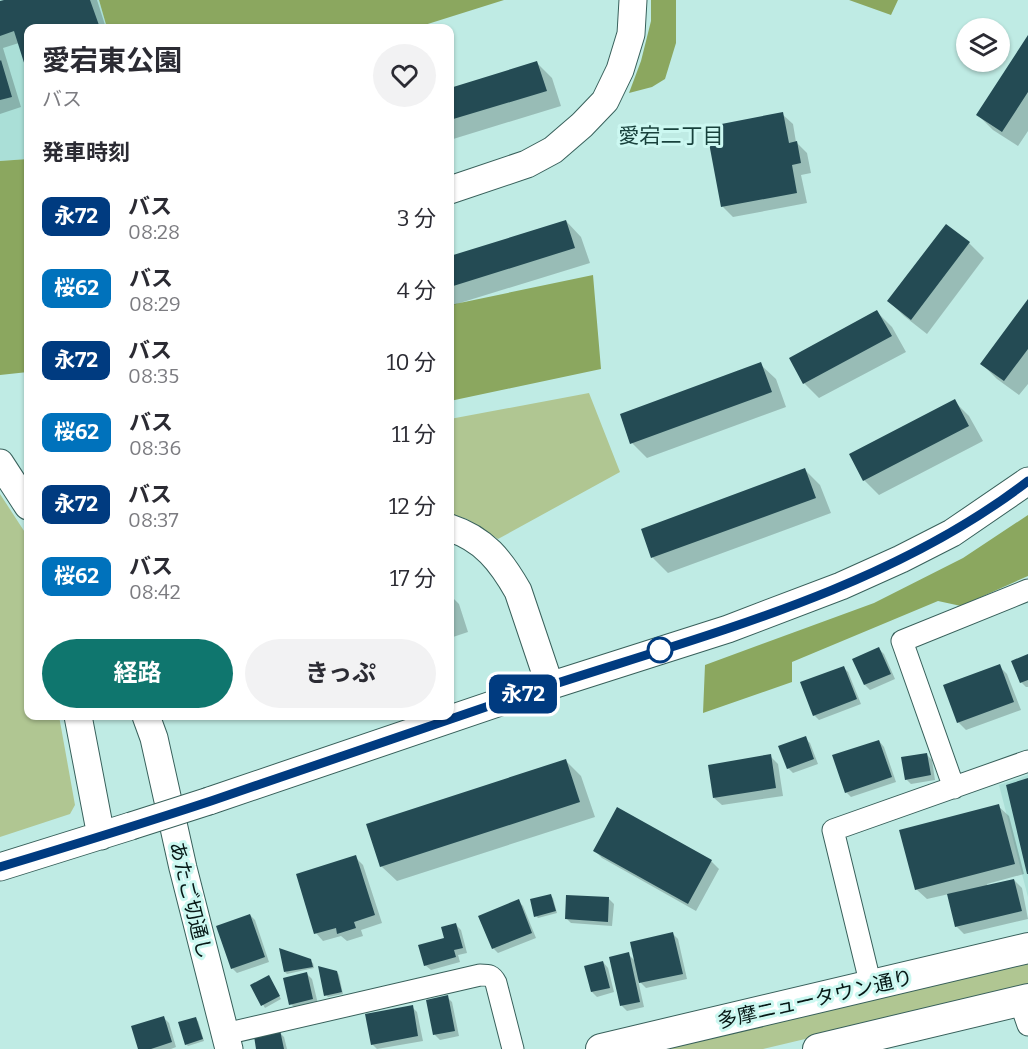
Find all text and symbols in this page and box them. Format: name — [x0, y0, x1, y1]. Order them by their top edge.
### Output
map controls — [956, 18, 1010, 72]
button: layers — [956, 18, 1010, 72]
text: 愛宕東公園 — [42, 44, 182, 77]
button: heart — [373, 44, 436, 107]
text: バス — [42, 87, 82, 111]
district label: 愛宕二丁目 — [619, 123, 724, 149]
text: 発車時刻 — [42, 139, 130, 166]
text: バス — [128, 193, 172, 220]
text: 永72 — [54, 203, 98, 229]
text: 3 分 — [397, 205, 436, 232]
text: 08:28 — [128, 220, 180, 244]
text: バス — [129, 265, 173, 292]
text: 桜62 — [54, 275, 99, 301]
text: 4 分 — [397, 277, 436, 304]
text: 08:29 — [129, 292, 181, 316]
text: バス — [128, 337, 172, 364]
text: 永72 — [54, 347, 98, 373]
text: 10 分 — [387, 349, 436, 376]
text: 08:35 — [128, 364, 179, 388]
text: バス — [129, 409, 173, 436]
text: 桜62 — [54, 419, 99, 445]
text: 11 分 — [392, 421, 436, 448]
text: 08:36 — [129, 436, 181, 460]
text: バス — [128, 481, 172, 508]
text: 永72 — [54, 491, 98, 517]
text: 12 分 — [389, 493, 436, 520]
text: 08:37 — [128, 508, 179, 532]
text: バス — [129, 553, 173, 580]
text: 桜62 — [54, 563, 99, 589]
text: 17 分 — [390, 565, 436, 592]
text: 08:42 — [129, 580, 181, 604]
unlabelled marker — [647, 637, 673, 663]
button: 経路 — [42, 639, 233, 708]
button: きっぷ — [245, 639, 436, 708]
line badge: 永72 — [488, 674, 558, 714]
text: 永72 — [501, 681, 545, 707]
street label: あたご切通し — [165, 839, 217, 961]
street label: 多摩ニュータウン通り — [715, 965, 915, 1033]

